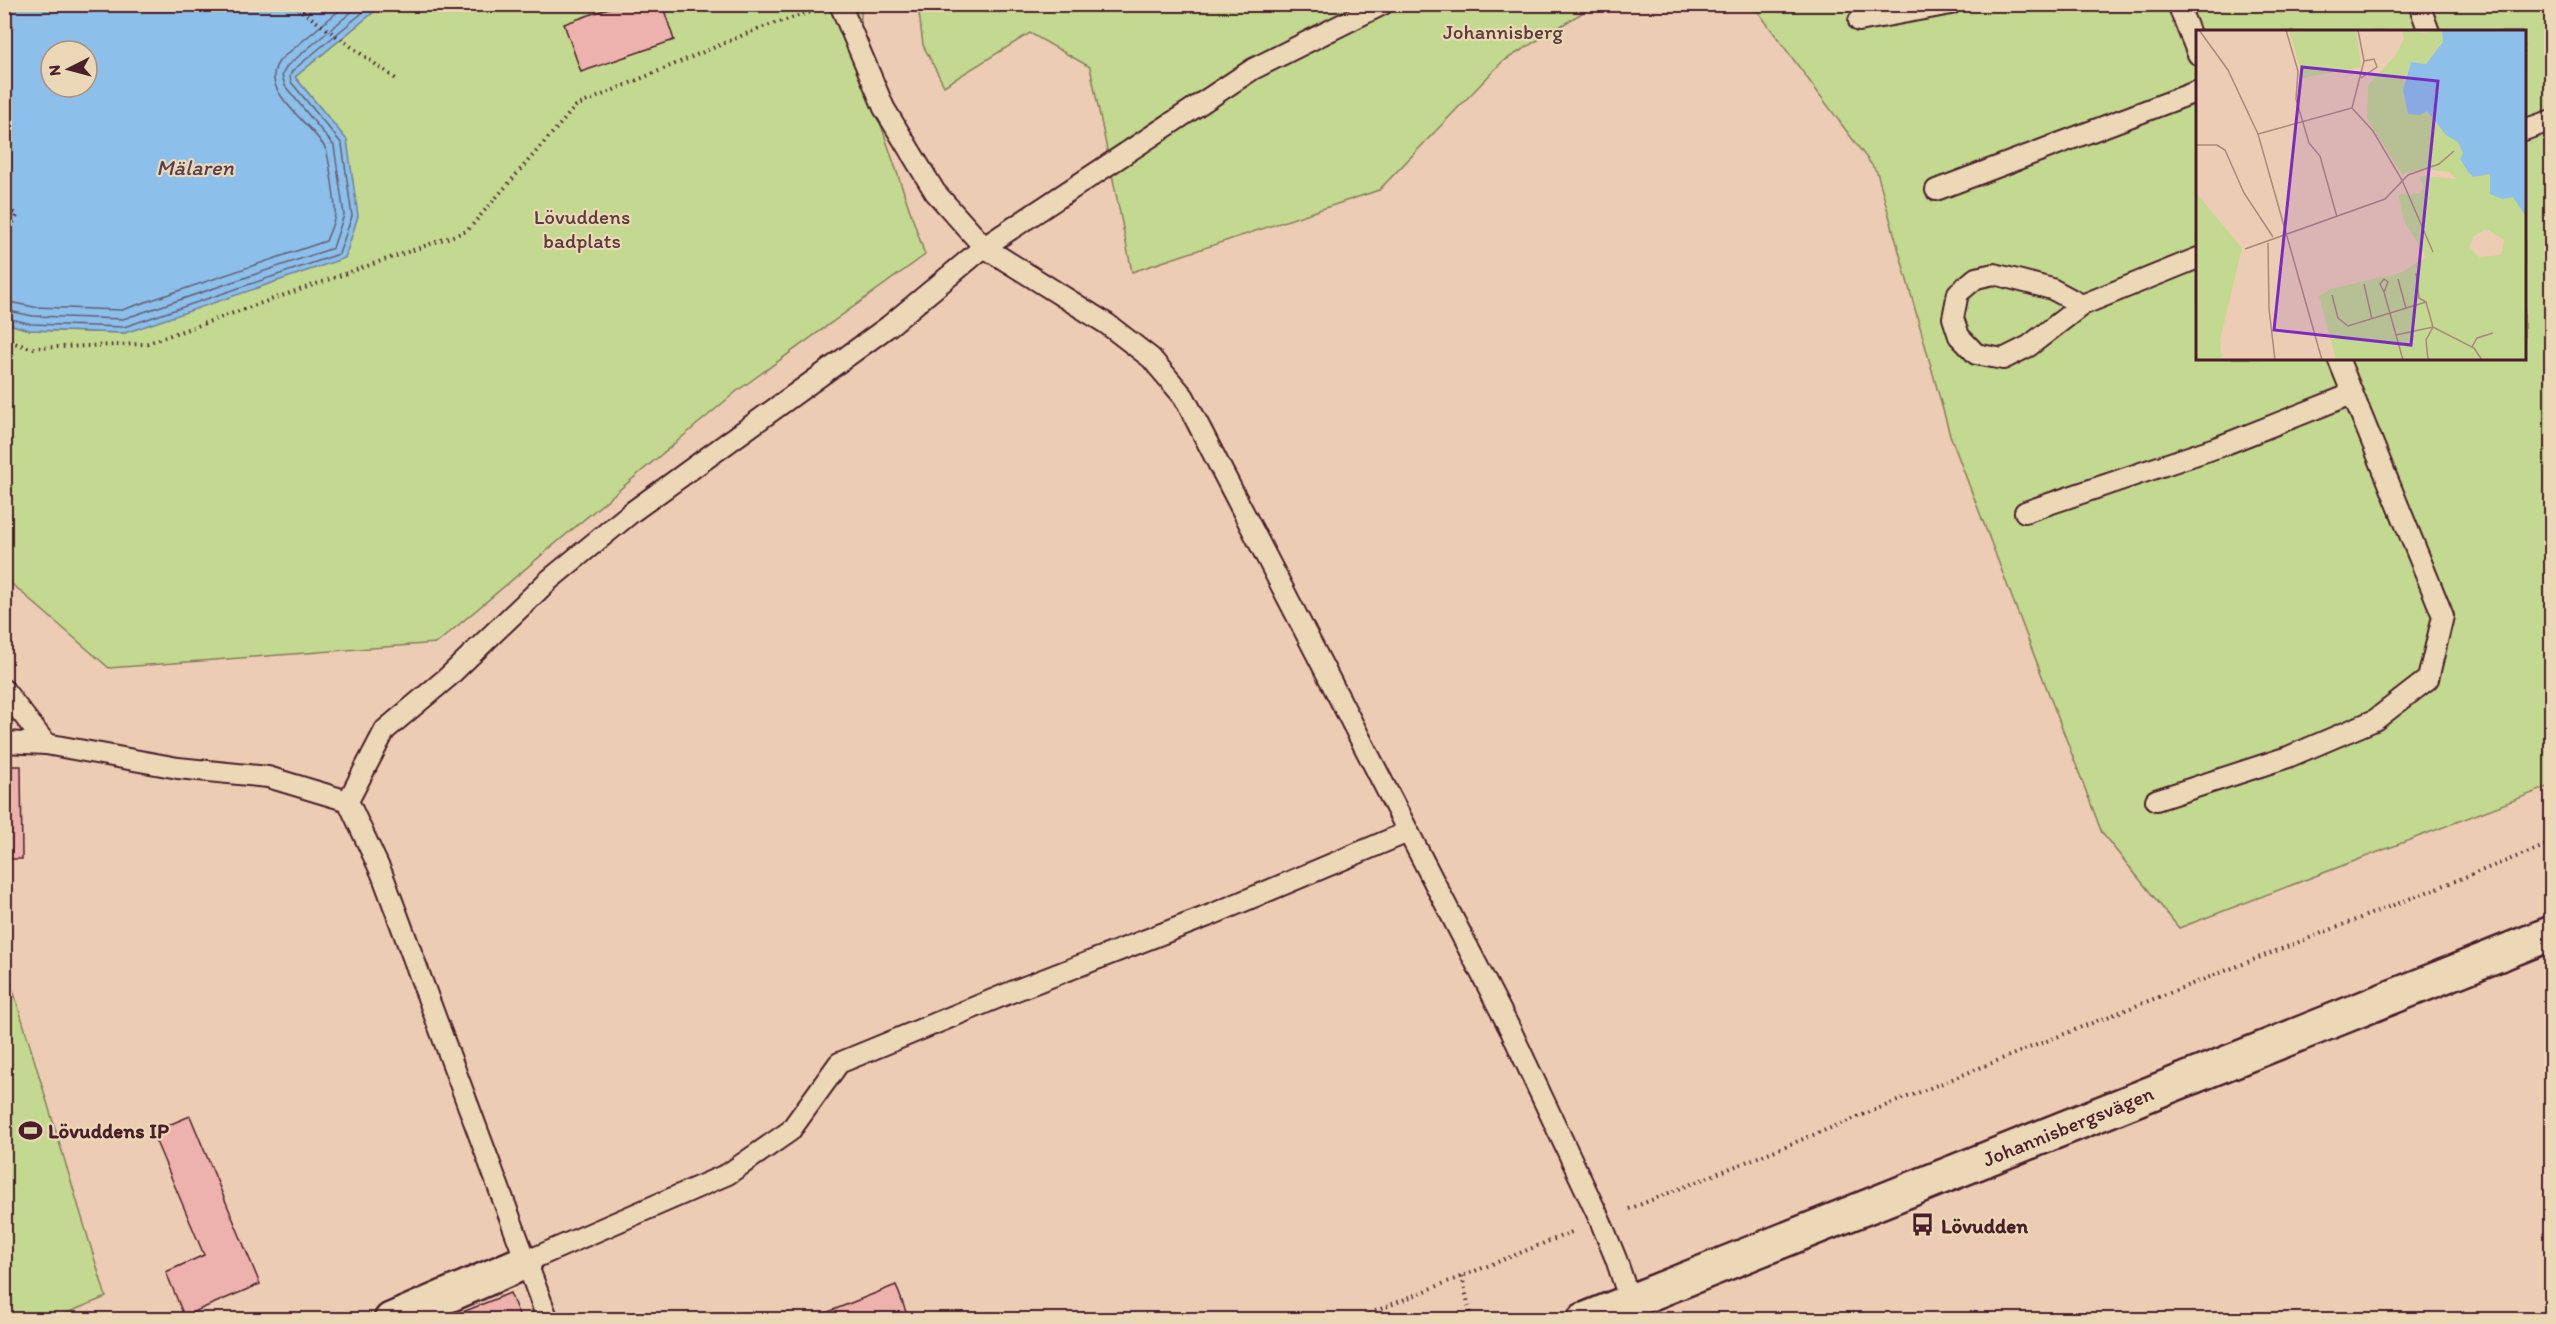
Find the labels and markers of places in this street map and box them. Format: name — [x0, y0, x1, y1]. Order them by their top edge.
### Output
sports icon: Lövuddens IP — [17, 1117, 43, 1143]
place label: Lövuddens IP — [48, 1118, 169, 1143]
bus stop icon: Lövudden — [1910, 1212, 1936, 1238]
place label: Lövudden — [1941, 1213, 2028, 1238]

